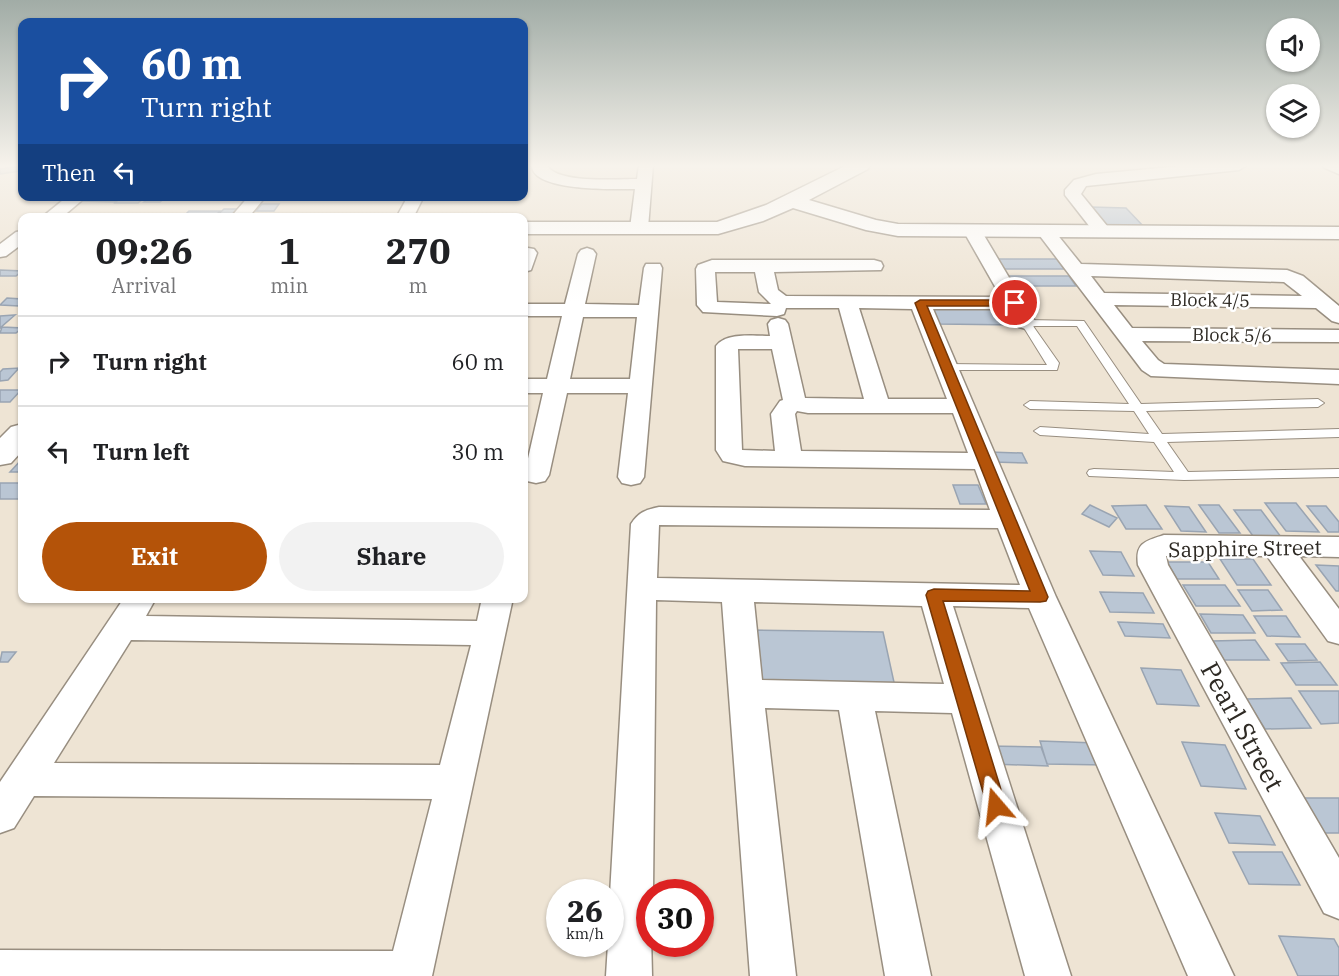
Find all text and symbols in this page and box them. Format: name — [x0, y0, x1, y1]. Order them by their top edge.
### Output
map controls — [1266, 18, 1320, 138]
button: sound — [1266, 18, 1320, 72]
text: 60 m — [141, 36, 242, 91]
icon: right — [42, 42, 120, 120]
button: layers — [1266, 84, 1320, 138]
text: Turn right — [141, 89, 272, 124]
icon: left — [108, 156, 141, 189]
text: Then — [42, 158, 96, 187]
text: 09:26 — [95, 227, 193, 274]
text: 1 — [278, 227, 300, 274]
text: 270 — [386, 227, 451, 274]
text: Arrival — [112, 272, 177, 299]
text: min — [270, 272, 308, 299]
text: m — [409, 272, 428, 299]
pin — [989, 277, 1040, 328]
icon: arrive — [998, 286, 1031, 319]
street label: Block 4/5 — [1170, 288, 1250, 312]
street label: Block 5/6 — [1192, 323, 1272, 347]
icon: right — [42, 345, 75, 378]
text: Turn right — [93, 347, 207, 376]
text: 60 m — [452, 347, 504, 376]
icon: left — [42, 435, 75, 468]
text: Turn left — [93, 437, 189, 466]
text: 30 m — [452, 437, 504, 466]
button: Exit — [42, 522, 267, 591]
button: Share — [279, 522, 504, 591]
street label: Sapphire Street — [1168, 533, 1322, 563]
street label: Pearl Street — [1194, 655, 1292, 797]
position arrow — [964, 774, 1028, 838]
speed limit sign: 30 — [636, 879, 714, 957]
text: 26 — [567, 891, 603, 930]
text: km/h — [566, 924, 604, 943]

